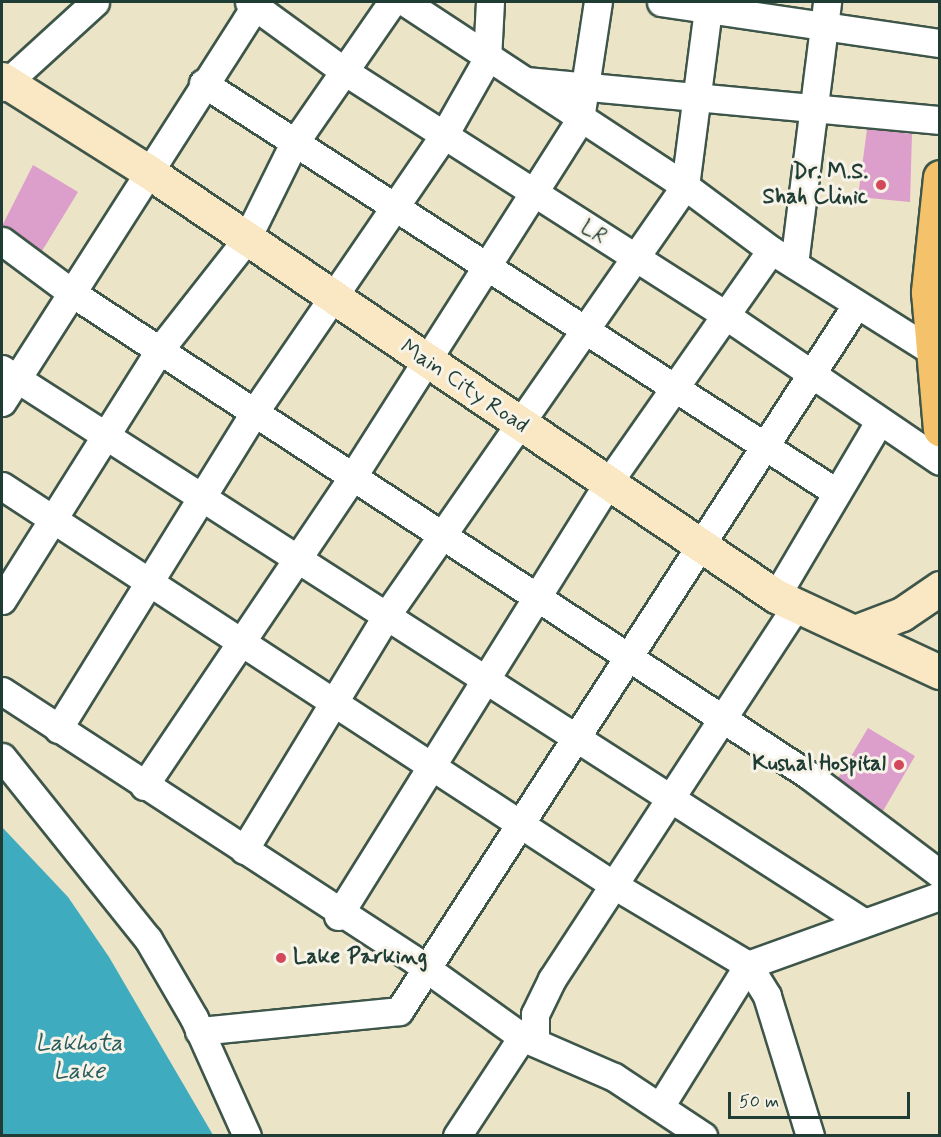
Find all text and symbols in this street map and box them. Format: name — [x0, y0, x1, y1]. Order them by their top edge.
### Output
place label: Dr. M.S. Shah Clinic — [762, 159, 868, 210]
marker: Dr. M.S. Shah Clinic — [872, 176, 890, 194]
street label: LR — [575, 215, 611, 251]
street label: Main City Road — [397, 336, 531, 438]
place label: Kushal Hospital — [741, 752, 886, 778]
marker: Kushal Hospital — [890, 756, 908, 774]
place label: Lake Parking — [293, 945, 416, 971]
marker: Lake Parking — [274, 951, 288, 965]
water label: Lakhota Lake — [35, 1030, 123, 1086]
scale bar — [731, 1080, 912, 1118]
text: 50 m — [739, 1090, 779, 1114]

